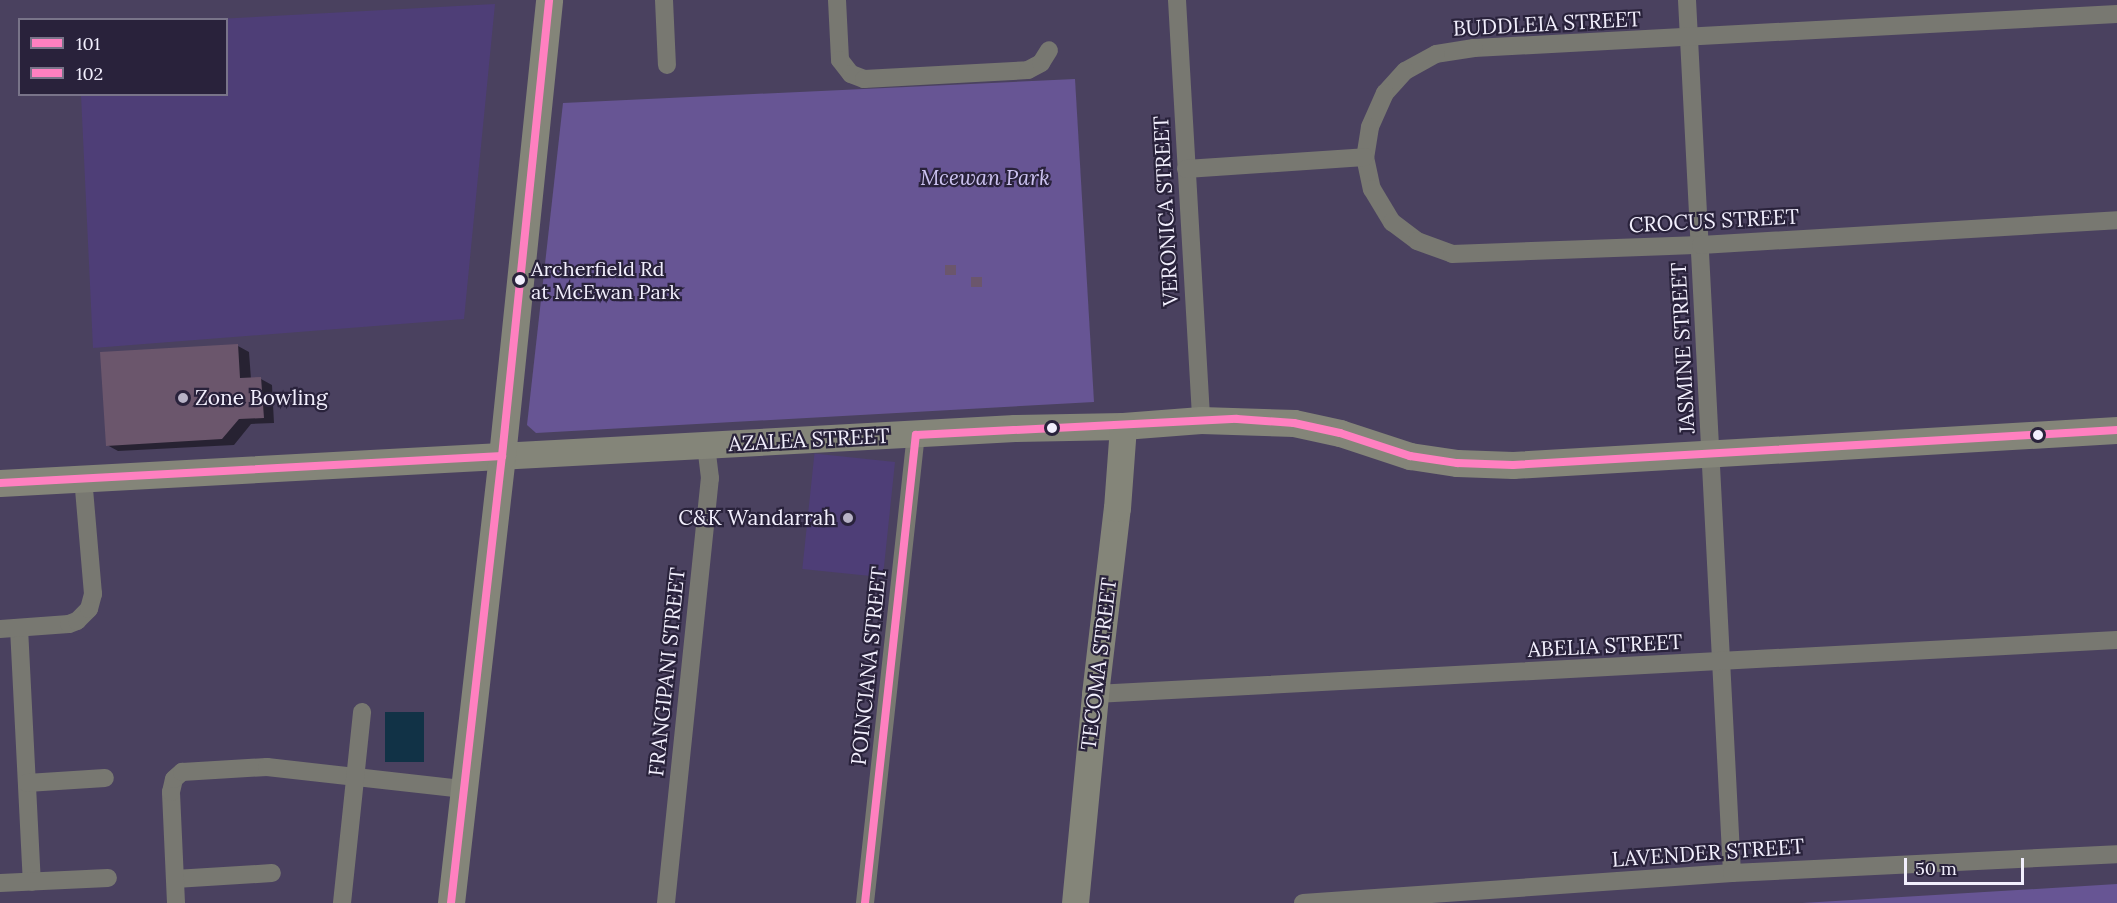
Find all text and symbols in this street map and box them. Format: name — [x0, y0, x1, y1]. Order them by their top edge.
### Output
street label: BUDDLEIA STREET — [1452, 6, 1642, 42]
legend — [18, 18, 228, 96]
text: 101 — [76, 32, 100, 55]
text: 102 — [76, 62, 103, 85]
street label: VERONICA STREET — [1148, 115, 1184, 307]
park label: Mcewan Park — [920, 165, 1050, 191]
street label: CROCUS STREET — [1628, 204, 1800, 238]
place label: Archerfield Rd at McEwan Park — [531, 256, 680, 303]
street label: JASMINE STREET — [1666, 262, 1700, 434]
marker: Archerfield Rd at McEwan Park — [514, 274, 526, 286]
place label: Zone Bowling — [195, 385, 328, 411]
marker: Zone Bowling — [176, 391, 190, 405]
unlabelled marker — [1046, 422, 1058, 434]
street label: AZALEA STREET — [728, 423, 890, 457]
unlabelled marker — [2032, 429, 2044, 441]
place label: C&K Wandarrah — [678, 505, 836, 531]
marker: C&K Wandarrah — [841, 511, 855, 525]
street label: POINCIANA STREET — [846, 565, 892, 767]
street label: FRANGIPANI STREET — [644, 566, 690, 778]
street label: TECOMA STREET — [1076, 576, 1122, 752]
street label: ABELIA STREET — [1527, 629, 1683, 663]
street label: LAVENDER STREET — [1611, 834, 1805, 872]
scale bar — [1907, 846, 2027, 884]
text: 50 m — [1915, 857, 1957, 880]

